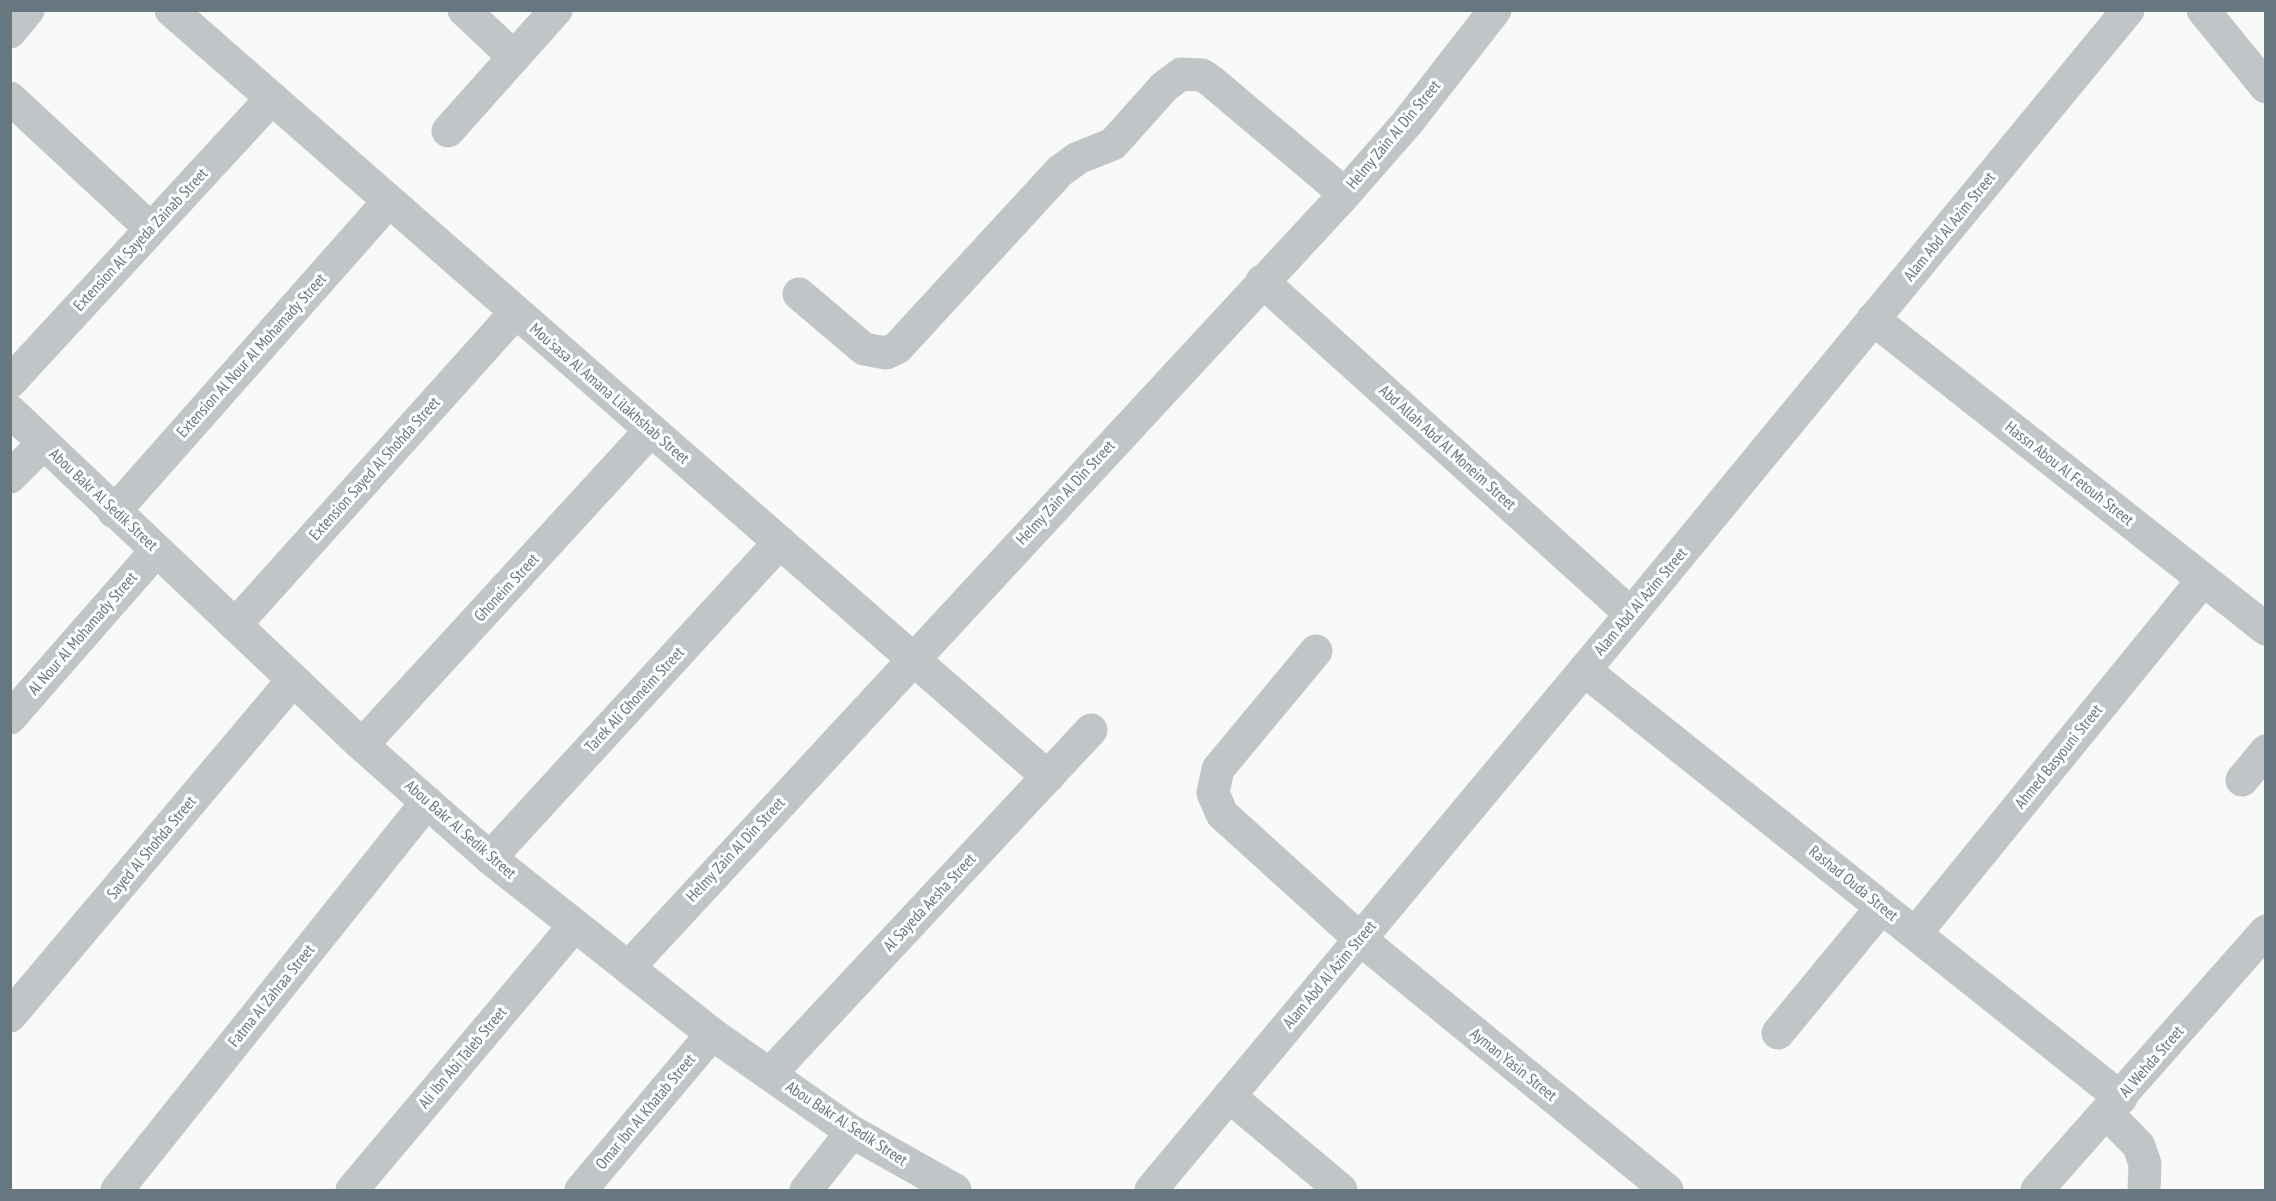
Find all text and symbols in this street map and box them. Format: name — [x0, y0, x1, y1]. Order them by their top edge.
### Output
street label: Helmy Zain Al Din Street — [1343, 77, 1445, 193]
street label: Extension Al Sayeda Zainab Street — [70, 165, 212, 315]
street label: Alam Abd Al Azim Street — [1900, 169, 2000, 285]
street label: Extension Al Nour Al Mohamady Street — [173, 270, 331, 442]
street label: Mou'sasa Al Amana Lilakhshab Street — [525, 320, 693, 468]
street label: Abd Allah Abd Al Moneim Street — [1375, 382, 1519, 514]
street label: Extension Sayed Al Shohda Street — [306, 393, 444, 545]
street label: Hassn Abou Al Fetouh Street — [2001, 418, 2137, 530]
street label: Helmy Zain Al Din Street — [1013, 437, 1119, 549]
street label: Abou Bakr Al Sedik Street — [45, 445, 161, 555]
street label: Alam Abd Al Azim Street — [1590, 544, 1692, 660]
street label: Ghoneim Street — [471, 550, 543, 626]
street label: Al Nour Al Mohamady Street — [24, 569, 142, 699]
street label: Tarek Ali Ghoneim Street — [581, 643, 689, 757]
street label: Ahmed Basyouni Street — [2011, 701, 2107, 813]
street label: Abou Bakr Al Sedik Street — [401, 777, 519, 883]
street label: Sayed Al Shohda Street — [103, 793, 201, 903]
street label: Helmy Zain Al Din Street — [683, 794, 789, 906]
street label: Rashad Ouda Street — [1805, 842, 1901, 926]
street label: Al Sayeda Aesha Street — [880, 850, 980, 956]
street label: Alam Abd Al Azim Street — [1279, 917, 1381, 1033]
street label: Fatma Al Zahraa Street — [225, 941, 319, 1051]
street label: Ali Ibn Abi Taleb Street — [415, 1003, 511, 1113]
street label: Al Wehda Street — [2116, 1022, 2188, 1102]
street label: Ayman Yasin Street — [1466, 1024, 1560, 1106]
street label: Omar Ibn Al Khatab Street — [592, 1050, 700, 1174]
street label: Abou Bakr Al Sedik Street — [782, 1078, 910, 1170]

